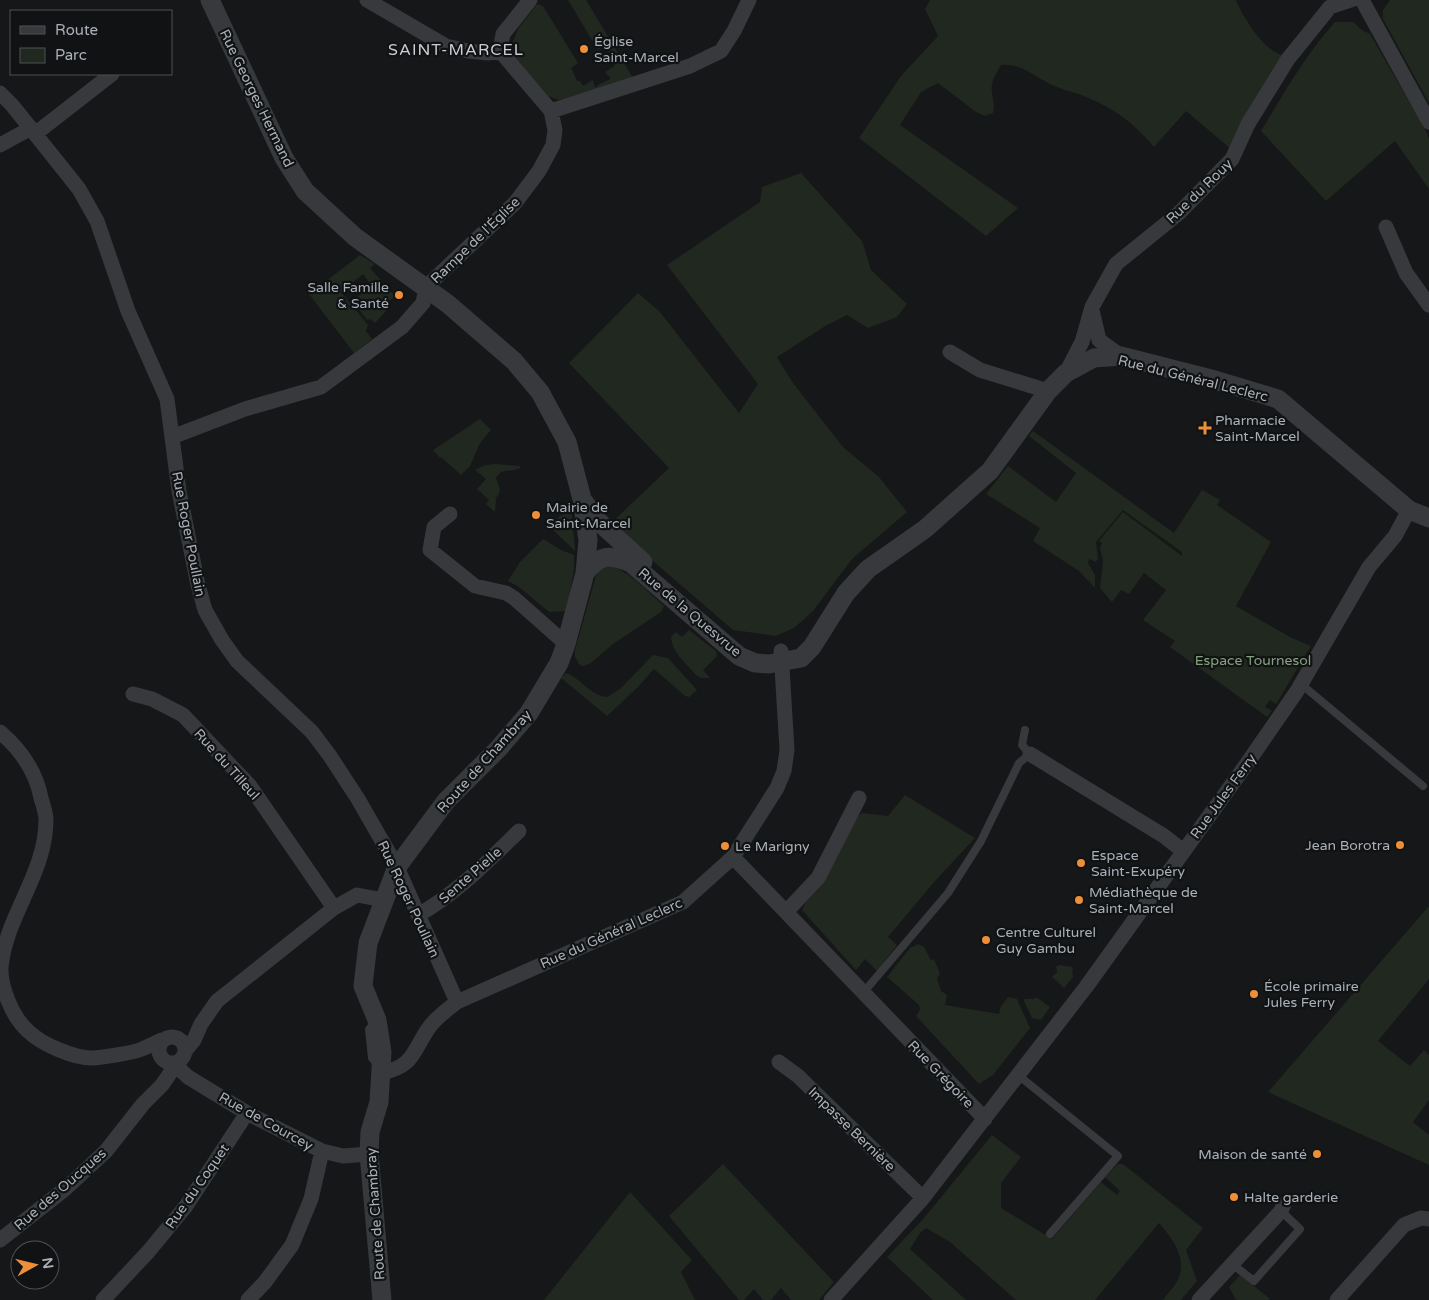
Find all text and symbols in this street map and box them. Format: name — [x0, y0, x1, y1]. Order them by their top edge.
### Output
legend — [10, 10, 172, 75]
text: Route — [55, 21, 98, 39]
street label: Rue Georges Hermand — [216, 27, 297, 170]
place label: Église Saint-Marcel — [594, 33, 679, 66]
district label: SAINT-MARCEL — [388, 40, 524, 60]
marker: Église Saint-Marcel — [578, 43, 590, 55]
text: Parc — [55, 46, 87, 64]
street label: Rue du Rouy — [1163, 155, 1236, 227]
street label: Rampe de l'Église — [427, 193, 523, 287]
place label: Salle Famille & Santé — [307, 279, 389, 312]
marker: Salle Famille & Santé — [393, 289, 405, 301]
street label: Rue du Général Leclerc — [1116, 352, 1270, 405]
place label: Pharmacie Saint-Marcel — [1215, 412, 1300, 445]
marker: Pharmacie Saint-Marcel — [1199, 422, 1211, 434]
street label: Rue Roger Poullain — [168, 470, 209, 598]
place label: Mairie de Saint-Marcel — [546, 499, 631, 532]
marker: Mairie de Saint-Marcel — [530, 509, 542, 521]
street label: Rue de la Quesvrue — [635, 564, 745, 660]
park label: Espace Tournesol — [1195, 652, 1311, 669]
street label: Route de Chambray — [434, 706, 535, 816]
street label: Rue du Tilleul — [190, 725, 263, 803]
street label: Rue Jules Ferry — [1187, 750, 1260, 842]
place label: Jean Borotra — [1305, 837, 1390, 854]
street label: Rue Roger Poullain — [374, 838, 443, 961]
place label: Le Marigny — [735, 838, 810, 855]
marker: Jean Borotra — [1394, 839, 1406, 851]
marker: Le Marigny — [719, 840, 731, 852]
street label: Sente Pielle — [436, 844, 505, 907]
place label: Espace Saint-Exupéry — [1091, 847, 1186, 880]
marker: Espace Saint-Exupéry — [1075, 857, 1087, 869]
place label: Médiathèque de Saint-Marcel — [1089, 884, 1198, 917]
street label: Rue du Général Leclerc — [537, 894, 685, 973]
marker: Médiathèque de Saint-Marcel — [1073, 894, 1085, 906]
place label: Centre Culturel Guy Gambu — [996, 924, 1096, 957]
marker: Centre Culturel Guy Gambu — [980, 934, 992, 946]
place label: École primaire Jules Ferry — [1264, 978, 1359, 1011]
marker: École primaire Jules Ferry — [1248, 988, 1260, 1000]
street label: Rue Grégoire — [904, 1037, 977, 1112]
street label: Impasse Bernière — [805, 1084, 899, 1175]
street label: Rue de Courcey — [216, 1089, 316, 1155]
street label: Rue du Coquet — [162, 1140, 233, 1232]
street label: Rue des Oucques — [11, 1145, 110, 1234]
place label: Maison de santé — [1198, 1146, 1307, 1163]
street label: Route de Chambray — [362, 1147, 389, 1281]
marker: Maison de santé — [1311, 1148, 1323, 1160]
place label: Halte garderie — [1244, 1189, 1338, 1206]
marker: Halte garderie — [1228, 1191, 1240, 1203]
north arrow — [10, 1240, 60, 1290]
text: N — [38, 1257, 57, 1270]

